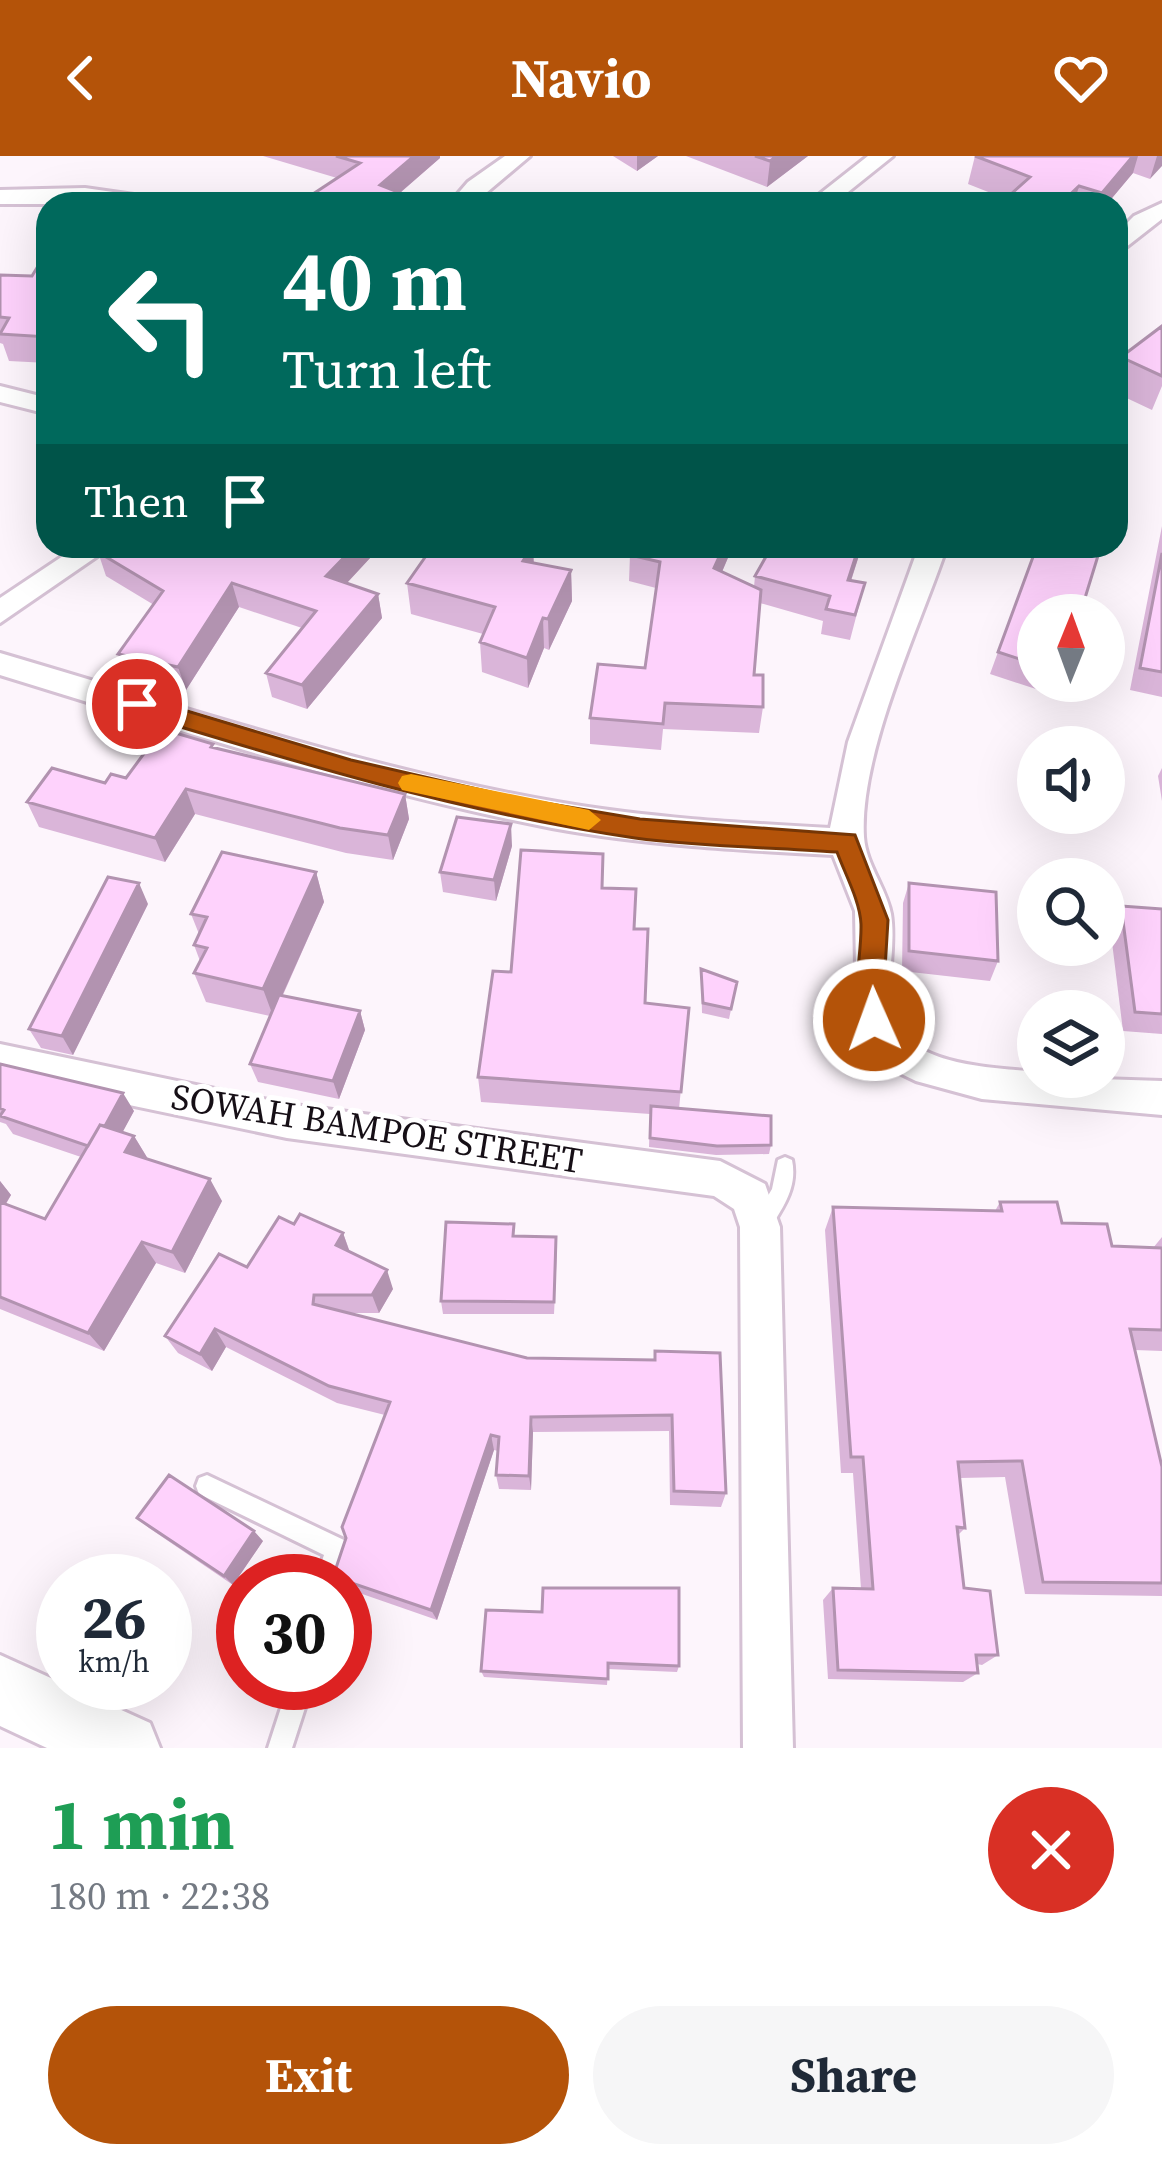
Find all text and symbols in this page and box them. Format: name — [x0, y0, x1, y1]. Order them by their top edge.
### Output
text: Navio — [511, 41, 651, 115]
icon: back — [48, 45, 114, 111]
icon: heart — [1048, 45, 1114, 111]
text: 40 m — [282, 223, 467, 338]
icon: left — [84, 240, 240, 396]
text: Turn left — [282, 332, 491, 406]
icon: arrive — [212, 468, 278, 534]
text: Then — [84, 470, 188, 532]
north arrow — [1017, 594, 1125, 702]
map controls — [1017, 594, 1125, 1098]
pin — [86, 653, 188, 755]
icon: arrive — [104, 671, 170, 737]
button: sound — [1017, 726, 1125, 834]
button: search — [1017, 858, 1125, 966]
position arrow — [811, 957, 937, 1083]
button: layers — [1017, 990, 1125, 1098]
street label: SOWAH BAMPOE STREET — [168, 1072, 586, 1185]
speed limit sign: 30 — [216, 1554, 372, 1710]
text: 26 — [81, 1576, 147, 1658]
text: km/h — [78, 1641, 150, 1682]
text: 1 min — [48, 1774, 235, 1873]
button: close — [988, 1787, 1114, 1913]
text: 180 m · 22:38 — [48, 1869, 270, 1922]
button: Exit — [48, 2006, 569, 2144]
button: Share — [593, 2006, 1114, 2144]

